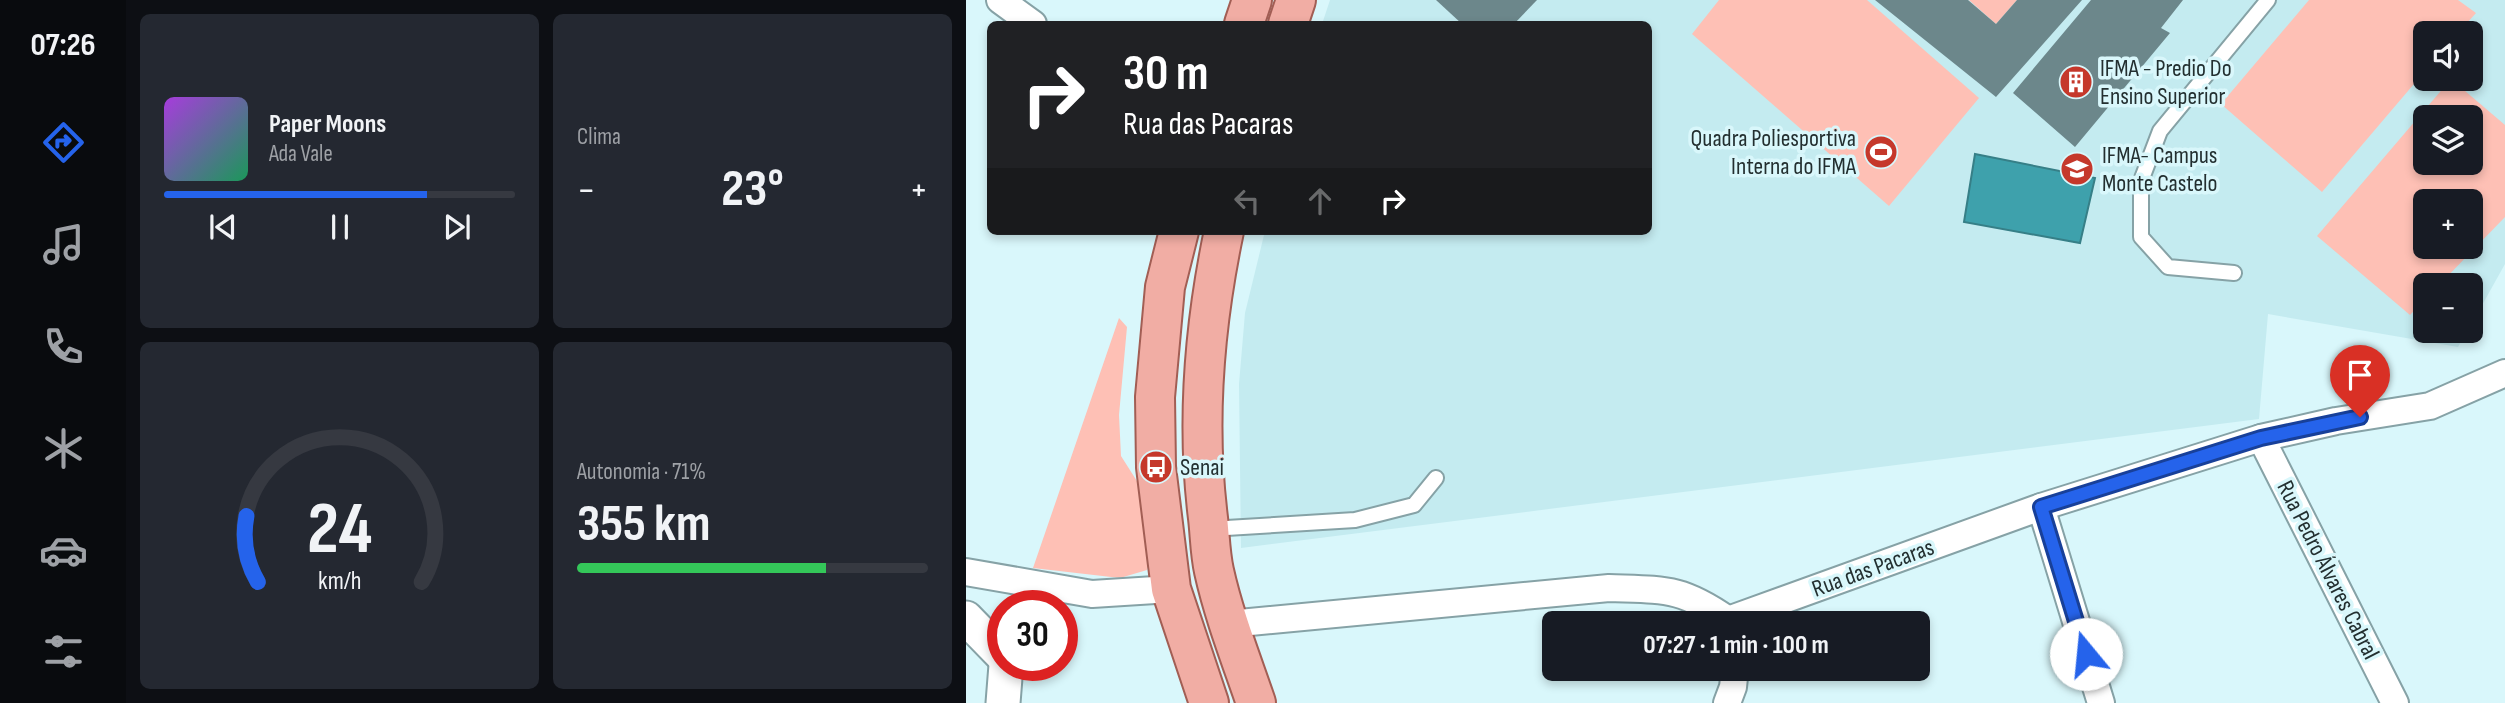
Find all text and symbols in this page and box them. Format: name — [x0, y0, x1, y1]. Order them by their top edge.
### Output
map controls — [2413, 21, 2483, 343]
button: sound — [2413, 21, 2483, 91]
text: 07:26 — [30, 26, 96, 65]
text: 30 m — [1123, 45, 1208, 104]
icon: right — [1008, 49, 1099, 140]
place label: IFMA - Predio Do Ensino Superior — [2100, 54, 2232, 111]
building icon: IFMA - Predio Do Ensino Superior — [2057, 63, 2095, 101]
text: Rua das Pacaras — [1123, 105, 1293, 144]
button: layers — [2413, 105, 2483, 175]
text: Paper Moons — [269, 109, 386, 140]
icon: directions — [39, 118, 88, 167]
text: Clima — [577, 123, 621, 151]
place label: Quadra Poliesportiva Interna do IFMA — [1691, 124, 1857, 181]
sports icon: Quadra Poliesportiva Interna do IFMA — [1862, 133, 1900, 171]
text: Ada Vale — [269, 140, 333, 168]
place label: IFMA- Campus Monte Castelo — [2102, 141, 2218, 198]
school or university icon: IFMA- Campus Monte Castelo — [2058, 150, 2096, 188]
text: 23° — [721, 158, 784, 221]
text: − — [577, 168, 596, 213]
text: + — [909, 168, 928, 213]
icon: left — [1228, 182, 1266, 220]
icon: ahead — [1301, 182, 1339, 220]
icon: right — [1374, 182, 1412, 220]
button: + — [2413, 189, 2483, 259]
icon: previous — [204, 208, 242, 246]
icon: pause — [321, 208, 359, 246]
icon: next — [438, 208, 476, 246]
icon: music — [39, 220, 88, 269]
button: − — [2413, 273, 2483, 343]
icon: phone — [39, 322, 88, 371]
pin — [2330, 345, 2390, 417]
icon: arrive — [2341, 356, 2379, 394]
icon: climate — [39, 424, 88, 473]
bus stop icon: Senai — [1137, 448, 1175, 486]
place label: Senai — [1180, 453, 1224, 482]
text: Autonomia · 71% — [577, 458, 706, 486]
street label: Rua Pedro Álvares Cabral — [2270, 476, 2386, 664]
text: 24 — [307, 486, 372, 574]
text: 355 km — [577, 493, 711, 556]
icon: car — [39, 526, 88, 575]
street label: Rua das Pacaras — [1808, 533, 1938, 603]
text: km/h — [318, 565, 361, 596]
speed limit sign: 30 — [987, 590, 1078, 681]
position arrow — [2049, 617, 2123, 691]
icon: filters — [39, 627, 88, 676]
text: 07:27 · 1 min · 100 m — [1643, 630, 1829, 661]

